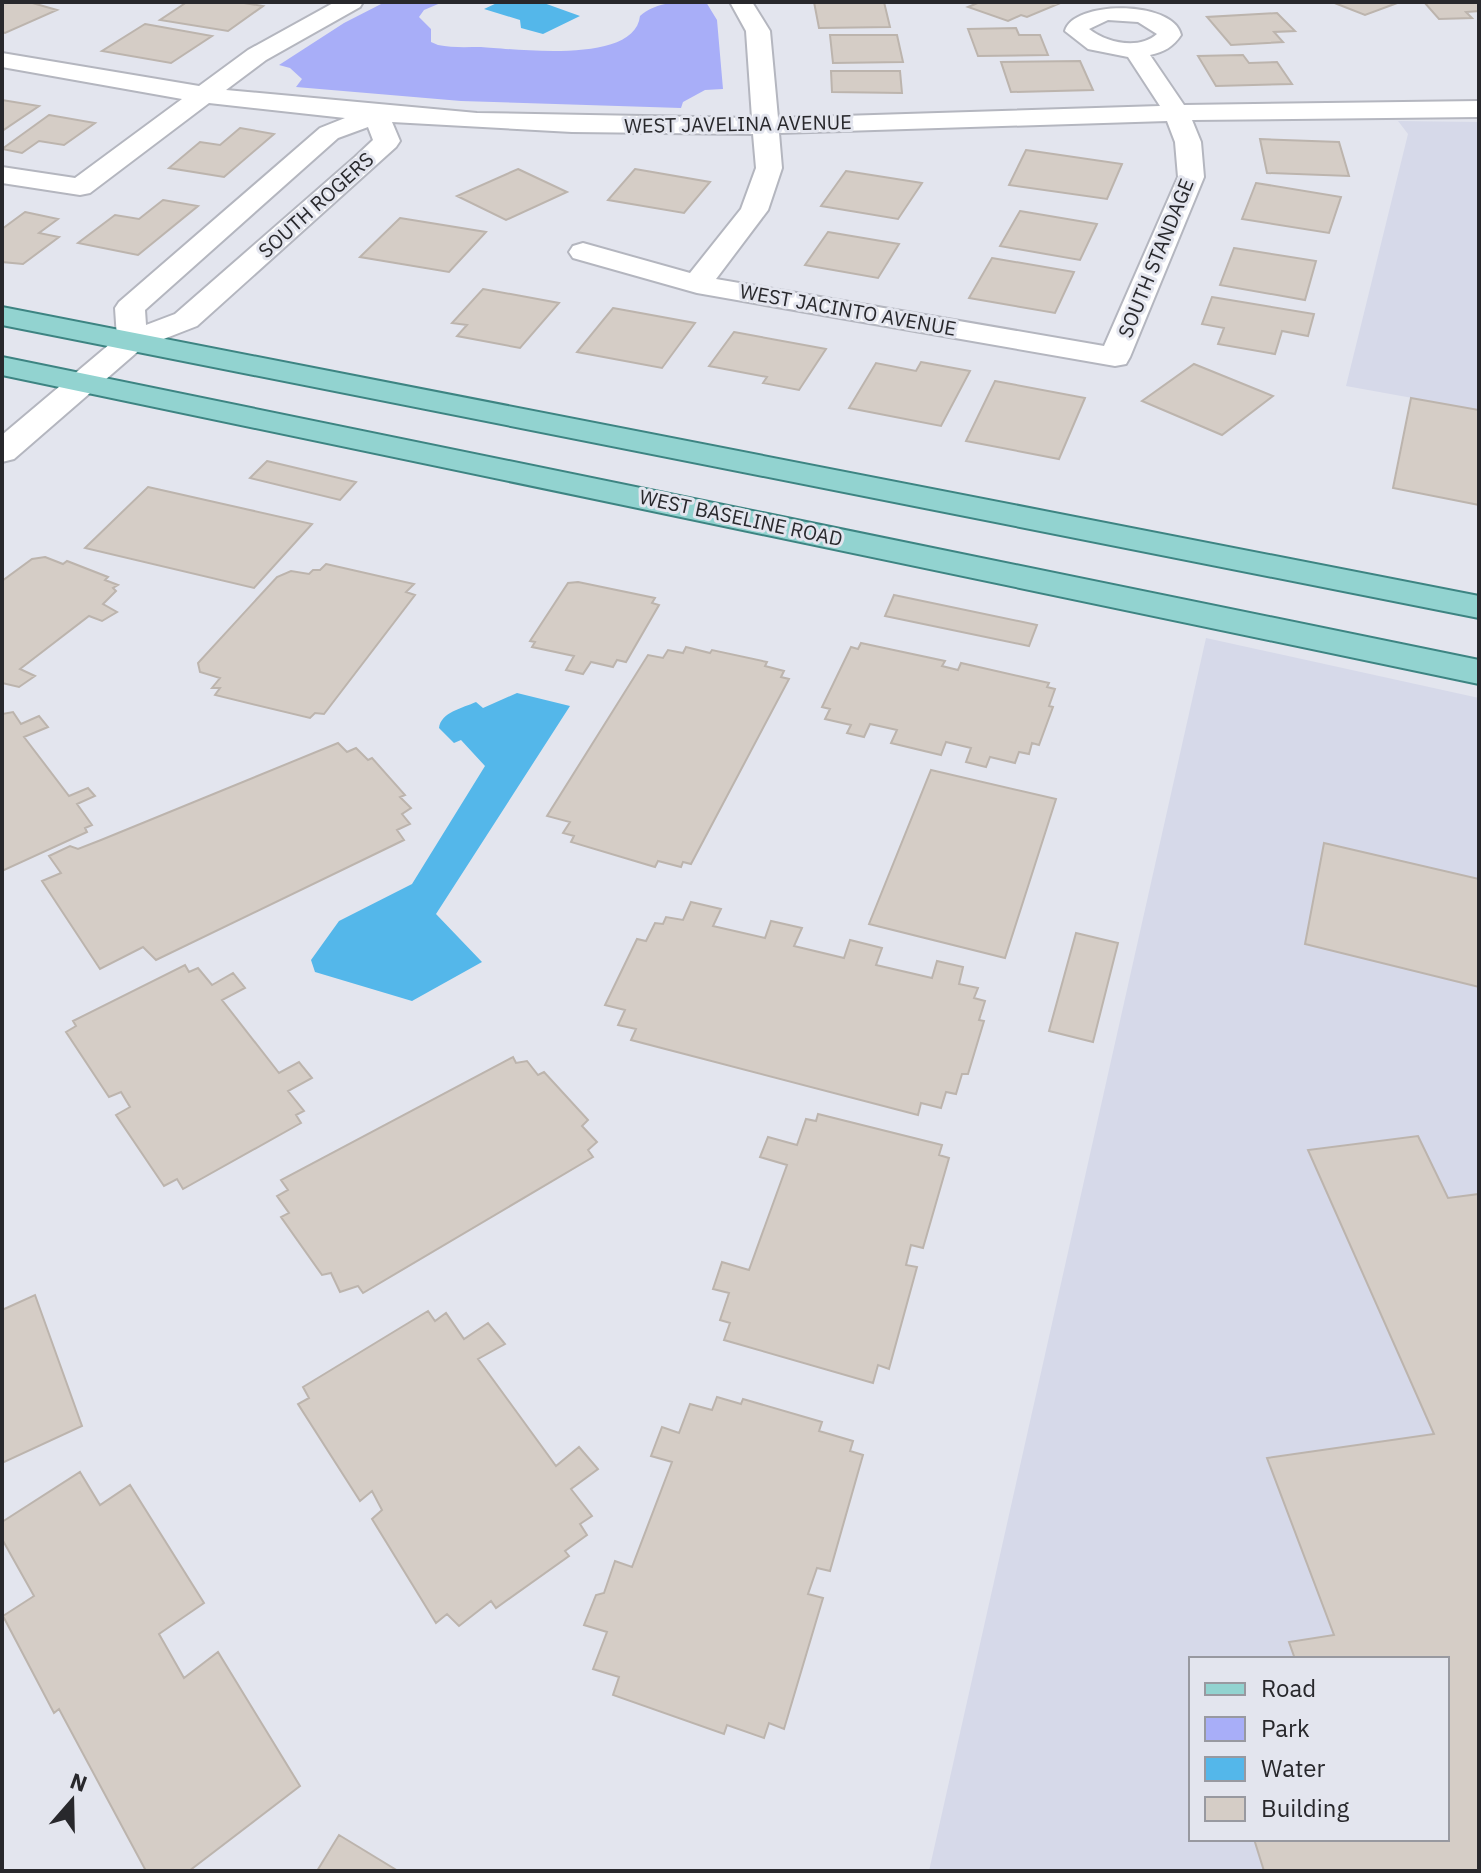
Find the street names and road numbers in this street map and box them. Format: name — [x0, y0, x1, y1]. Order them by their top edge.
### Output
street label: WEST JAVELINA AVENUE — [624, 108, 852, 139]
street label: SOUTH ROGERS — [252, 146, 379, 264]
street label: SOUTH STANDAGE — [1111, 174, 1200, 341]
street label: WEST JACINTO AVENUE — [738, 277, 958, 342]
street label: WEST BASELINE ROAD — [637, 483, 845, 552]

